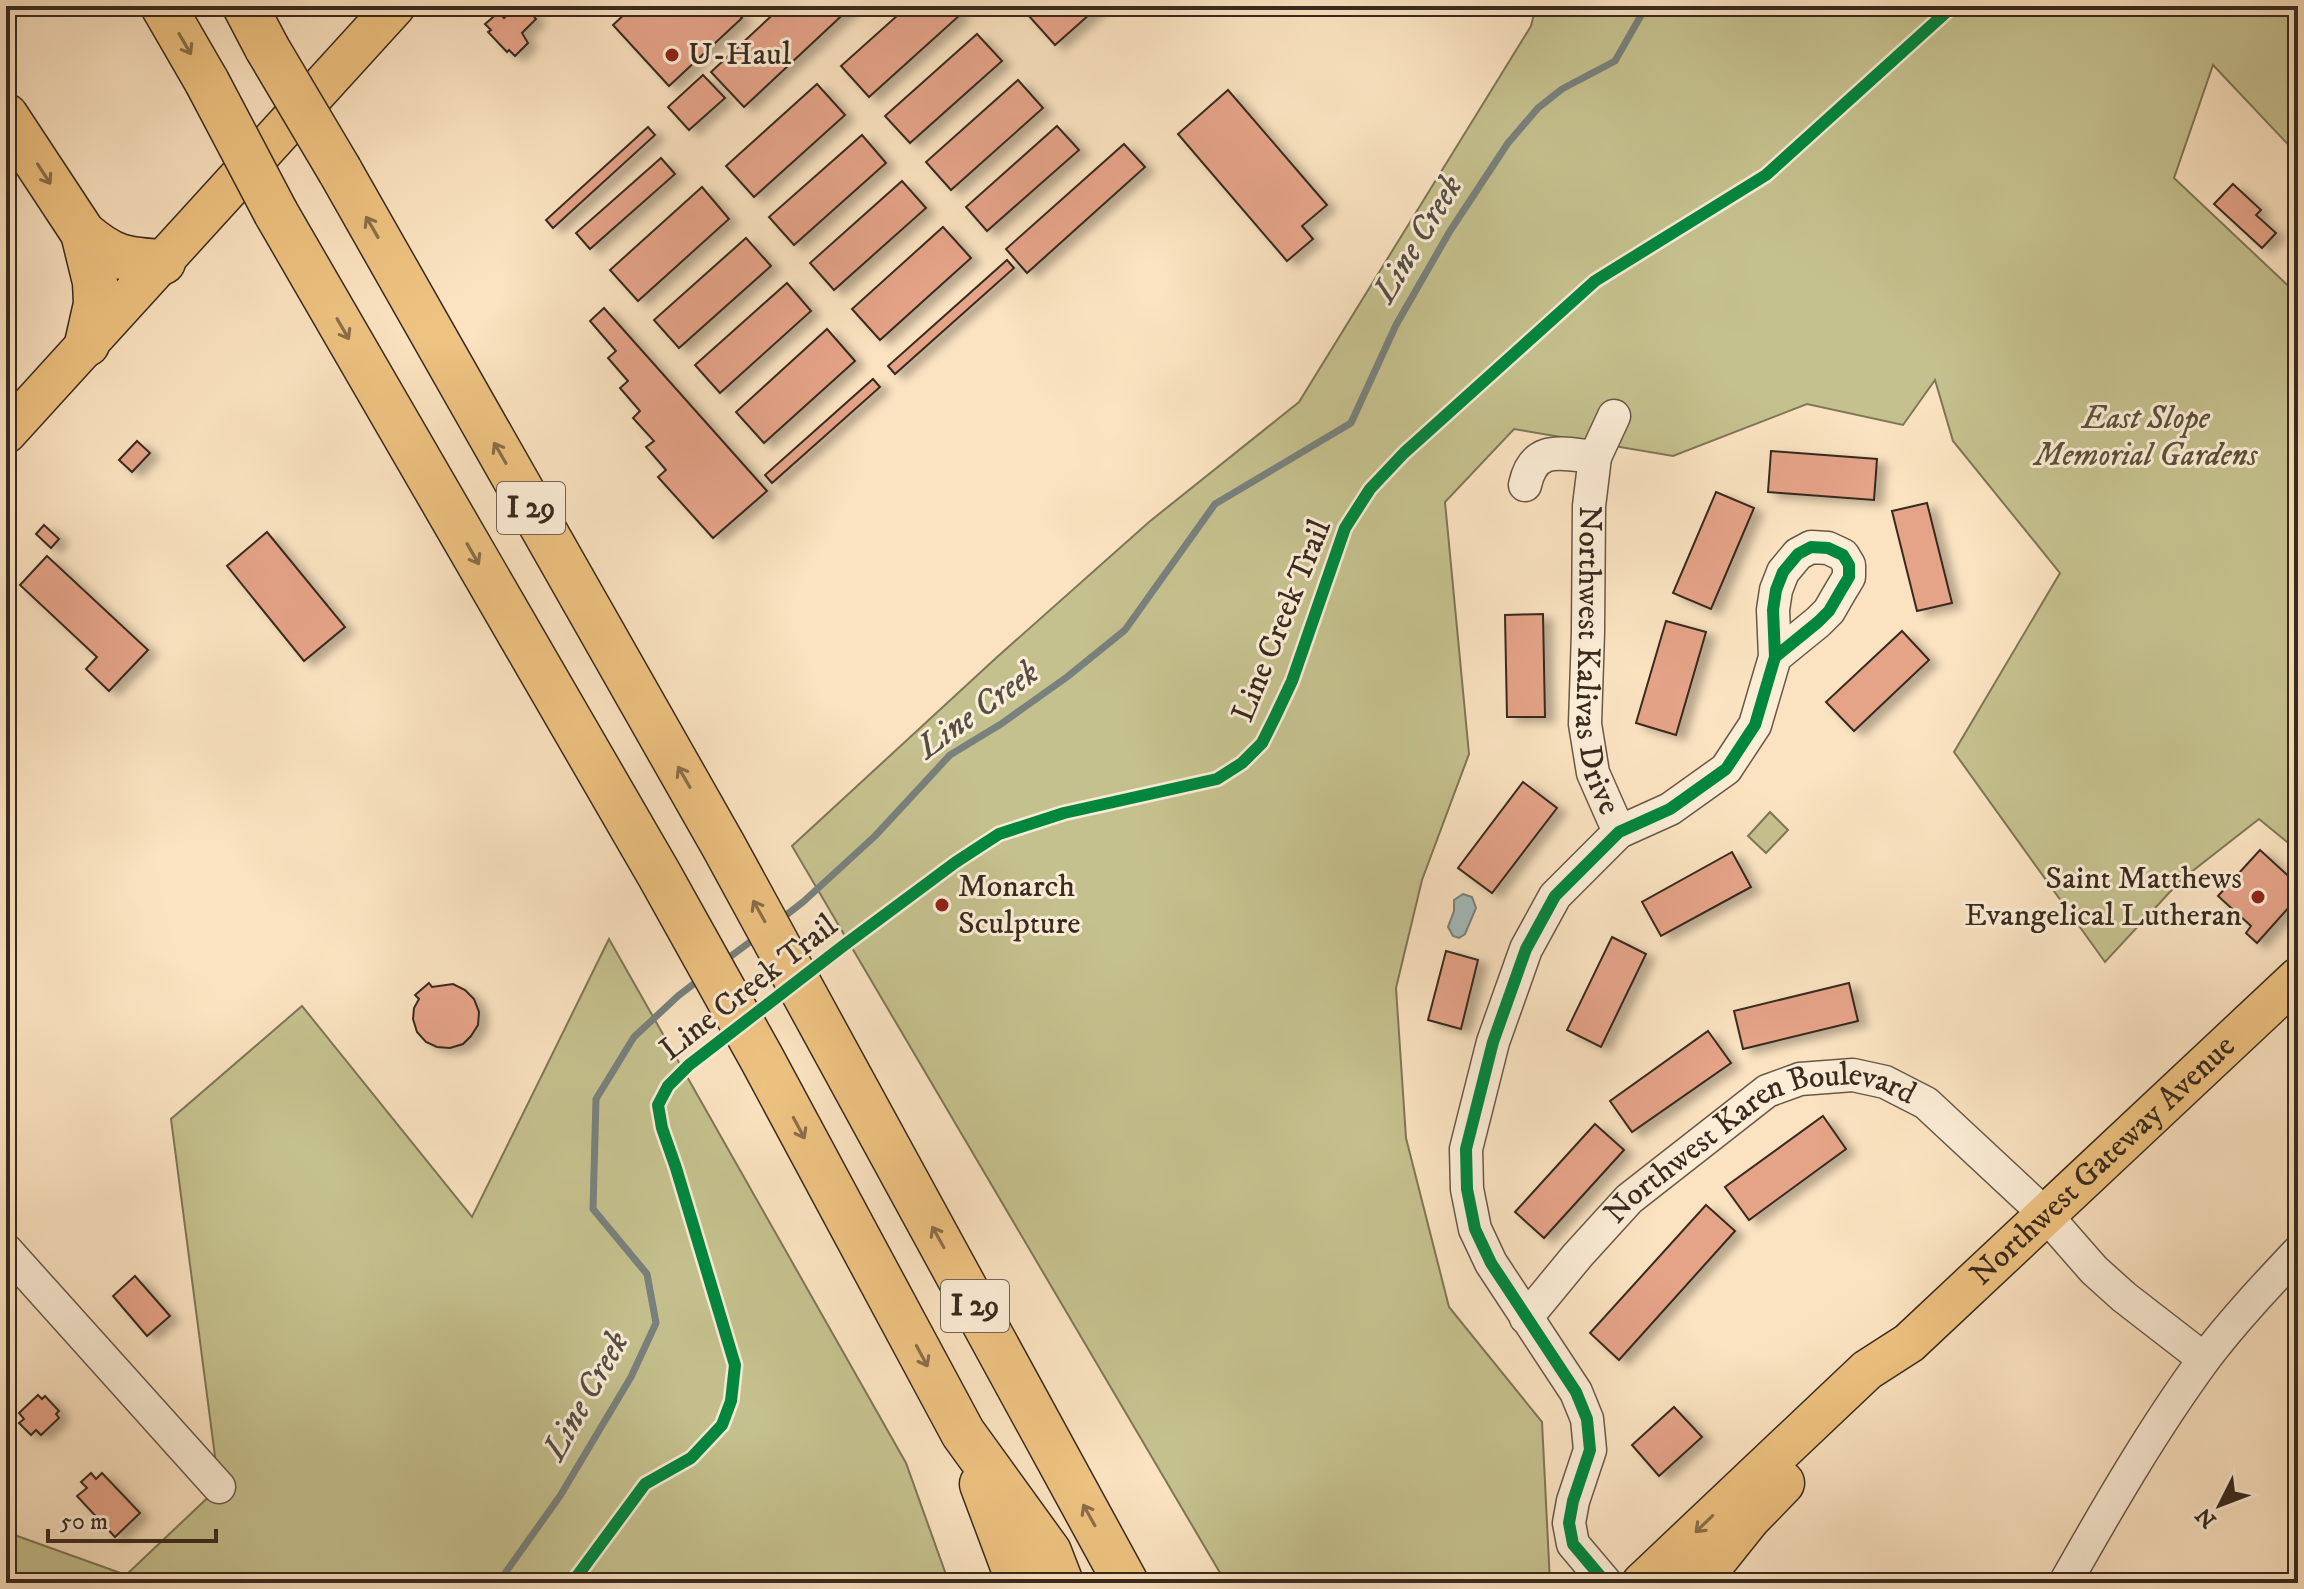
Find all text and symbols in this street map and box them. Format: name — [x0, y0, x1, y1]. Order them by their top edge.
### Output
one-way arrow — [177, 32, 193, 55]
place label: U-Haul — [688, 35, 792, 75]
marker: U-Haul — [663, 46, 681, 64]
one-way arrow — [37, 162, 53, 185]
water label: Line Creek — [1363, 167, 1473, 312]
one-way arrow — [364, 216, 379, 240]
one-way arrow — [336, 317, 351, 341]
park label: East Slope Memorial Gardens — [2032, 399, 2259, 476]
one-way arrow — [492, 442, 508, 465]
road number: I 29 — [497, 482, 565, 534]
street label: Northwest Kalivas Drive — [1565, 505, 1629, 821]
street label: Line Creek Trail — [1223, 514, 1341, 728]
one-way arrow — [466, 542, 481, 566]
water label: Line Creek — [907, 651, 1048, 769]
one-way arrow — [676, 765, 691, 789]
place label: Saint Matthews Evangelical Lutheran — [1964, 859, 2242, 936]
place label: Monarch Sculpture — [958, 867, 1081, 944]
marker: Saint Matthews Evangelical Lutheran — [2249, 888, 2267, 906]
marker: Monarch Sculpture — [933, 896, 951, 914]
one-way arrow — [751, 899, 766, 923]
street label: Line Creek Trail — [652, 906, 846, 1070]
street label: Northwest Gateway Avenue — [1962, 1027, 2244, 1295]
street label: Northwest Karen Boulevard — [1596, 1055, 1923, 1233]
one-way arrow — [791, 1115, 807, 1139]
one-way arrow — [929, 1226, 945, 1249]
road number: I 29 — [941, 1280, 1009, 1332]
water label: Line Creek — [533, 1324, 639, 1469]
one-way arrow — [915, 1344, 930, 1368]
north arrow — [2180, 1465, 2260, 1545]
scale bar — [48, 1493, 216, 1543]
text: N — [2190, 1502, 2222, 1533]
one-way arrow — [1081, 1503, 1096, 1527]
text: 50 m — [60, 1507, 108, 1537]
one-way arrow — [1695, 1514, 1714, 1533]

